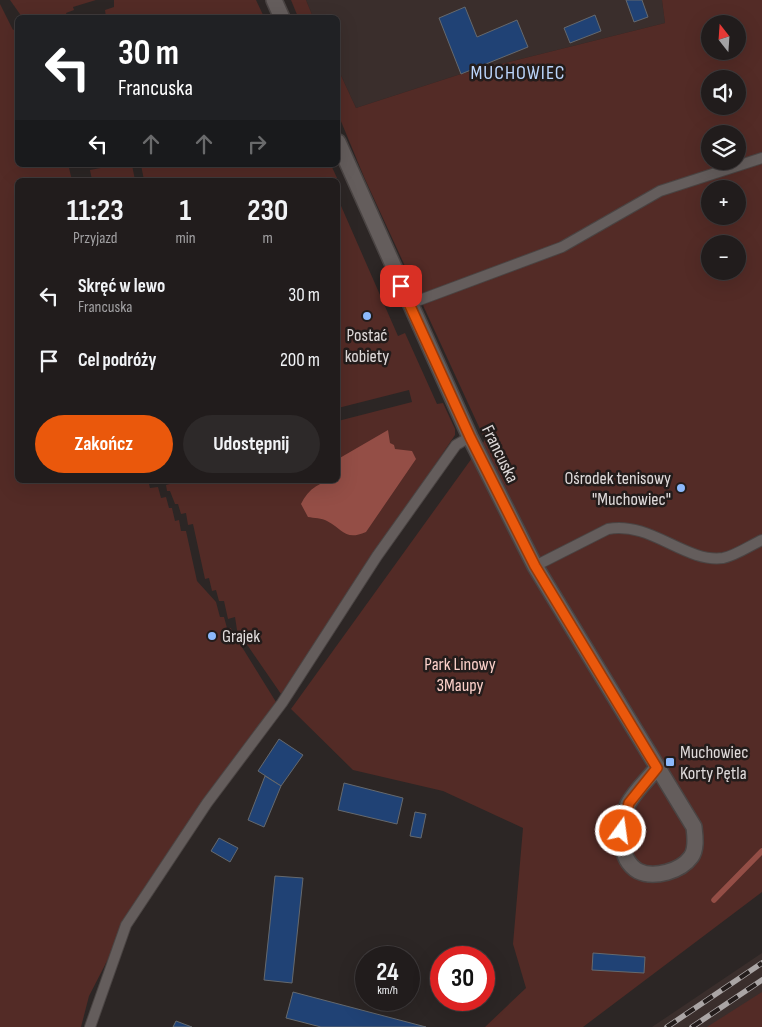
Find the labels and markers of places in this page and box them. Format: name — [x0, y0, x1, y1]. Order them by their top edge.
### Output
pin — [380, 265, 422, 307]
marker: Postać kobiety — [361, 310, 373, 322]
place label: Postać kobiety — [345, 325, 389, 367]
place label: Ośrodek tenisowy "Muchowiec" — [564, 468, 671, 510]
marker: Ośrodek tenisowy "Muchowiec" — [675, 482, 687, 494]
place label: Grajek — [222, 626, 260, 647]
marker: Grajek — [206, 630, 218, 642]
place label: Muchowiec Korty Pętla — [680, 742, 748, 784]
marker: Muchowiec Korty Pętla — [664, 756, 676, 768]

